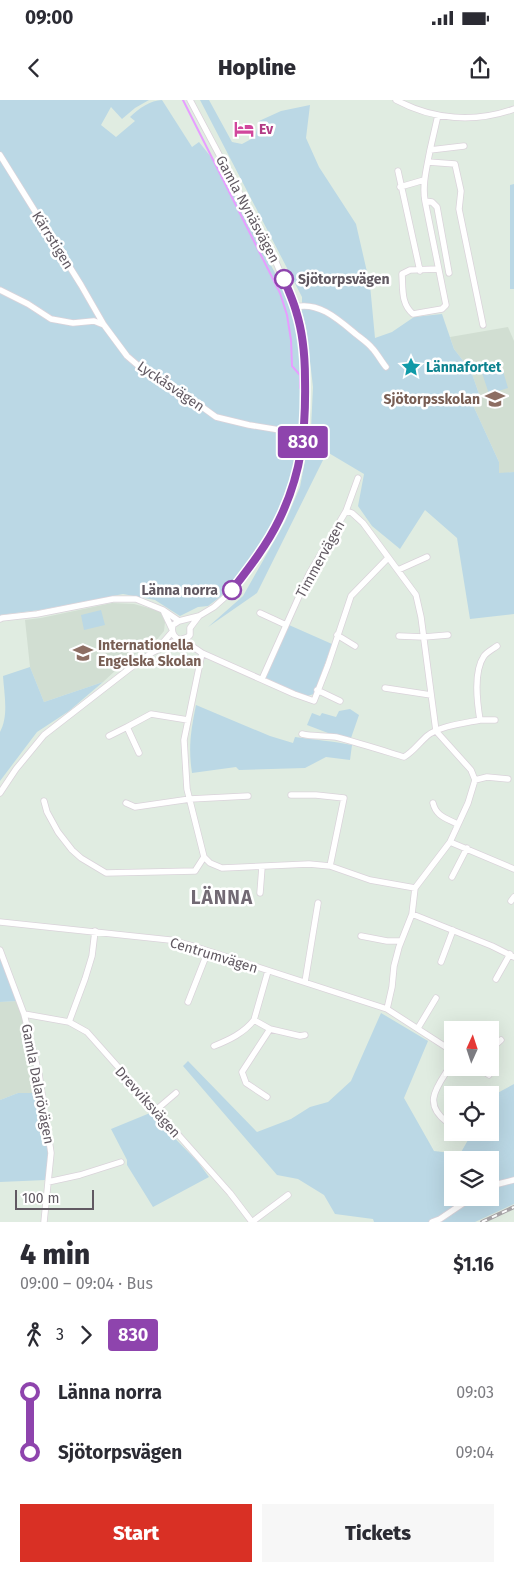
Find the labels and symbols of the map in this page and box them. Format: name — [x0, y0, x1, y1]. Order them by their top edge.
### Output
hotel icon: Ev — [233, 118, 255, 140]
place label: Ev — [259, 121, 274, 138]
street label: Gamla Nynäsvägen — [212, 153, 283, 266]
street label: Kärrstigen — [28, 208, 77, 272]
marker: Sjötorpsvägen — [274, 269, 294, 289]
place label: Sjötorpsvägen — [298, 271, 390, 288]
place icon: Lännafortet — [400, 356, 422, 378]
street label: Lyckåsvägen — [134, 358, 208, 415]
place label: Lännafortet — [426, 359, 502, 376]
school or university icon: Sjötorpsskolan — [484, 388, 506, 410]
place label: Sjötorpsskolan — [384, 391, 480, 408]
line badge: 830 — [274, 426, 332, 458]
street label: Timmervägen — [292, 518, 349, 601]
marker: Länna norra — [222, 580, 242, 600]
place label: Länna norra — [141, 582, 218, 599]
place label: Internationella Engelska Skolan — [98, 637, 201, 670]
school or university icon: Internationella Engelska Skolan — [72, 642, 94, 664]
district label: LÄNNA — [191, 885, 253, 909]
street label: Centrumvägen — [168, 934, 260, 977]
north arrow — [444, 1021, 499, 1076]
street label: Gamla Dalarövägen — [18, 1023, 57, 1146]
street label: Drevviksvägen — [111, 1063, 184, 1141]
scale bar — [15, 1187, 94, 1210]

